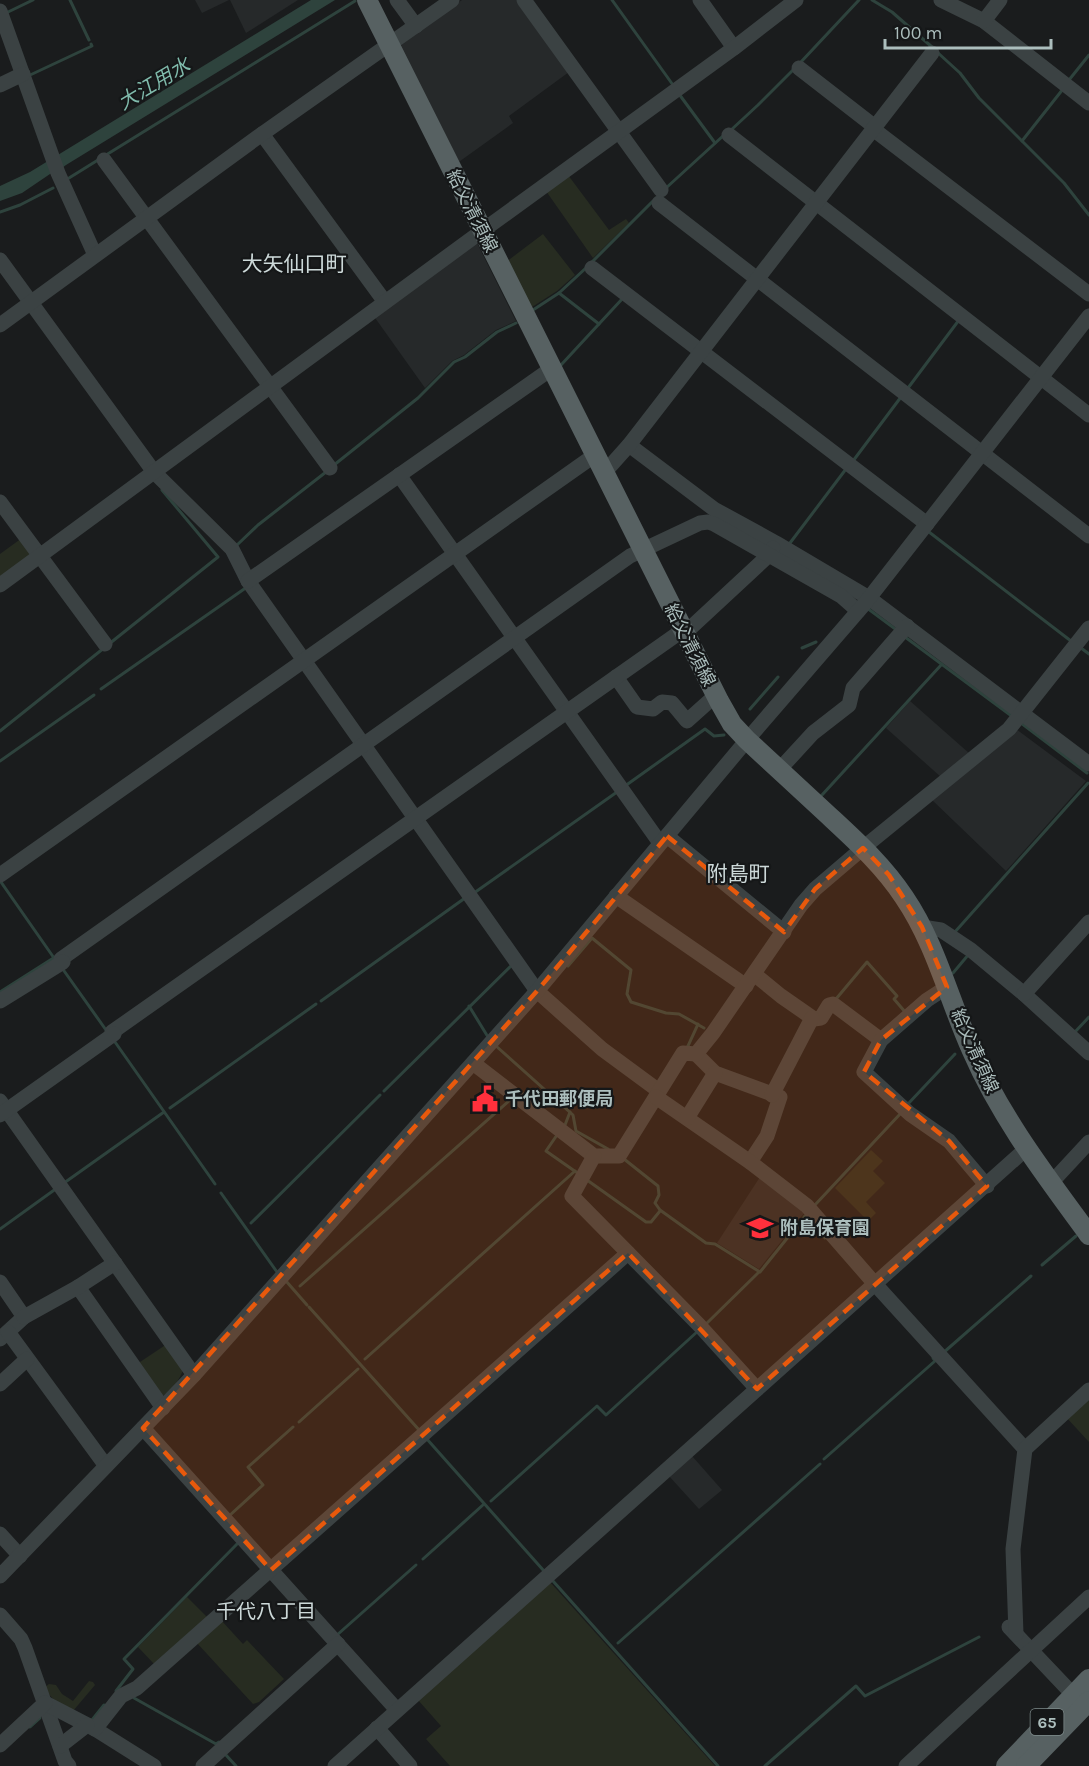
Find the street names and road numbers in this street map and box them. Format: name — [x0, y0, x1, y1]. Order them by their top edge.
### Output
street label: 給父清須線 — [442, 166, 502, 256]
street label: 給父清須線 — [660, 600, 720, 690]
street label: 給父清須線 — [947, 1005, 1003, 1097]
road number: 65 — [1030, 1709, 1064, 1735]

